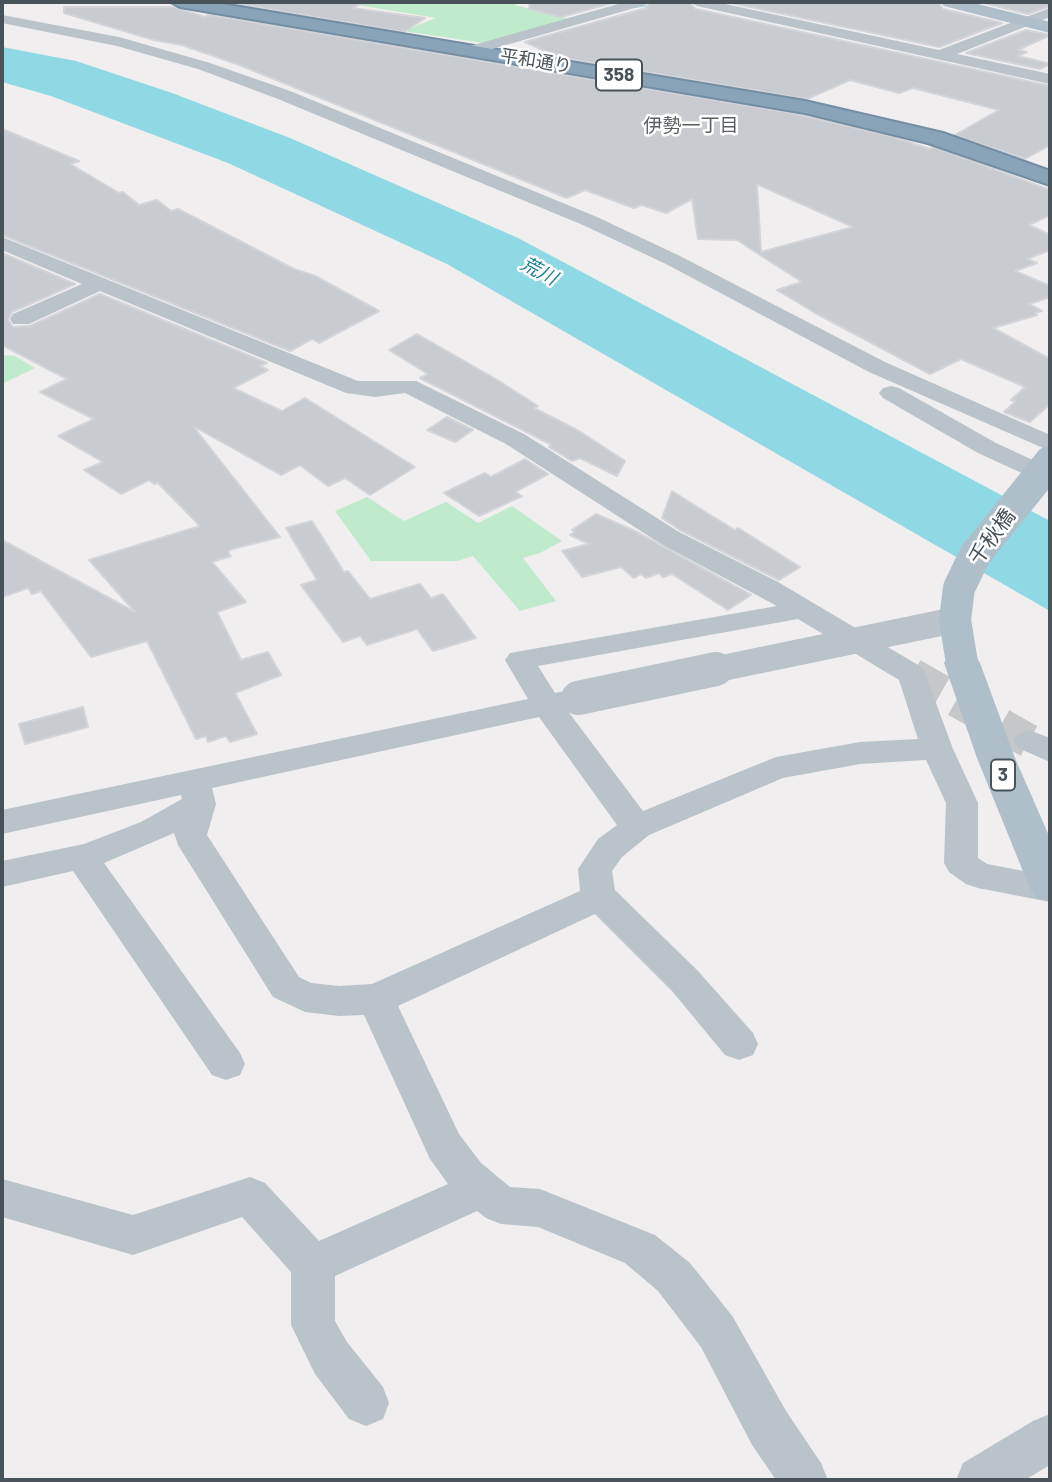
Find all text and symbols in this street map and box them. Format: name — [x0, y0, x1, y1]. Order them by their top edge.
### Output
street label: 平和通り — [499, 45, 573, 77]
road number: 358 — [596, 60, 642, 90]
district label: 伊勢一丁目 — [644, 115, 738, 137]
water label: 荒川 — [517, 252, 561, 290]
street label: 千秋橋 — [963, 504, 1021, 570]
road number: 3 — [991, 760, 1015, 790]

